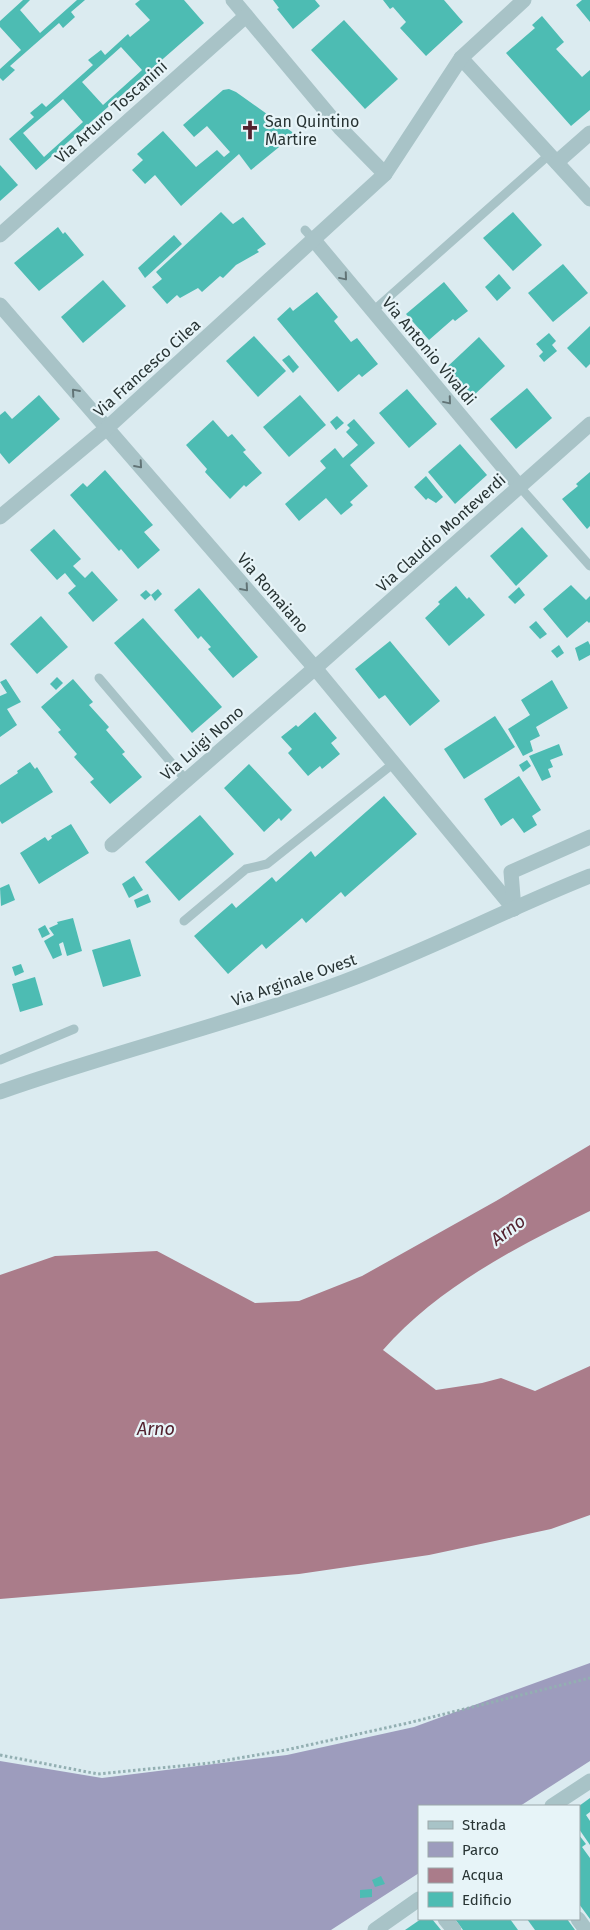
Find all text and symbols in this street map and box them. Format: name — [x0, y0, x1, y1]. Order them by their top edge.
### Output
street label: Via Arturo Toscanini — [51, 57, 171, 167]
place label: San Quintino Martire — [265, 112, 359, 149]
church icon: San Quintino Martire — [239, 119, 261, 141]
one-way arrow — [339, 271, 348, 280]
street label: Via Antonio Vivaldi — [378, 293, 480, 409]
street label: Via Francesco Cilea — [90, 315, 204, 421]
one-way arrow — [71, 388, 80, 397]
one-way arrow — [443, 396, 452, 405]
one-way arrow — [133, 460, 142, 469]
street label: Via Claudio Monteverdi — [373, 470, 509, 596]
street label: Via Romaiano — [233, 549, 313, 637]
one-way arrow — [239, 582, 248, 591]
street label: Via Luigi Nono — [157, 702, 247, 784]
street label: Via Arginale Ovest — [229, 950, 359, 1010]
water label: Arno — [485, 1210, 530, 1251]
water label: Arno — [136, 1418, 175, 1440]
legend — [418, 1805, 580, 1920]
text: Strada — [462, 1816, 506, 1834]
text: Parco — [462, 1841, 499, 1859]
text: Acqua — [462, 1866, 503, 1884]
text: Edificio — [462, 1891, 512, 1909]

